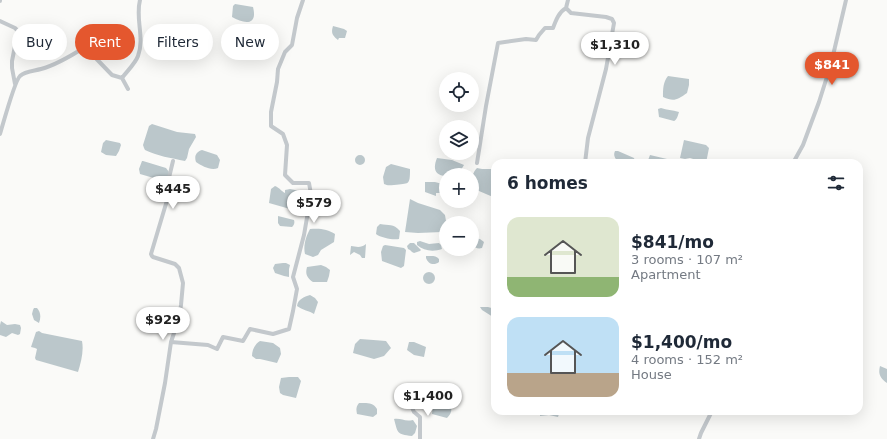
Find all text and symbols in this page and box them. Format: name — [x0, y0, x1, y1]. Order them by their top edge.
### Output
chip: Buy — [12, 24, 67, 60]
chip: Rent — [75, 24, 135, 60]
chip: Filters — [143, 24, 213, 60]
chip: New — [221, 24, 279, 60]
pin: $1,310 — [582, 32, 648, 66]
text: $1,310 — [590, 37, 640, 52]
pin: $841 — [808, 52, 856, 86]
text: $841 — [814, 57, 850, 72]
map controls — [439, 72, 479, 256]
button: locate — [439, 72, 479, 112]
button: layers — [439, 120, 479, 160]
button: + — [439, 168, 479, 208]
icon: filters — [825, 172, 847, 194]
text: 6 homes — [507, 173, 588, 193]
pin: $445 — [149, 176, 197, 210]
text: $445 — [155, 181, 191, 196]
pin: $579 — [290, 190, 338, 224]
text: $579 — [296, 195, 332, 210]
button: − — [439, 216, 479, 256]
text: $841/mo — [631, 232, 714, 252]
icon: home — [539, 233, 587, 281]
text: 3 rooms · 107 m² — [631, 252, 743, 267]
text: Apartment — [631, 267, 701, 282]
pin: $929 — [139, 307, 187, 341]
text: $929 — [145, 312, 181, 327]
text: $1,400/mo — [631, 332, 732, 352]
icon: home — [539, 333, 587, 381]
text: 4 rooms · 152 m² — [631, 352, 743, 367]
text: House — [631, 367, 672, 382]
pin: $1,400 — [395, 383, 461, 417]
text: $1,400 — [403, 388, 453, 403]

